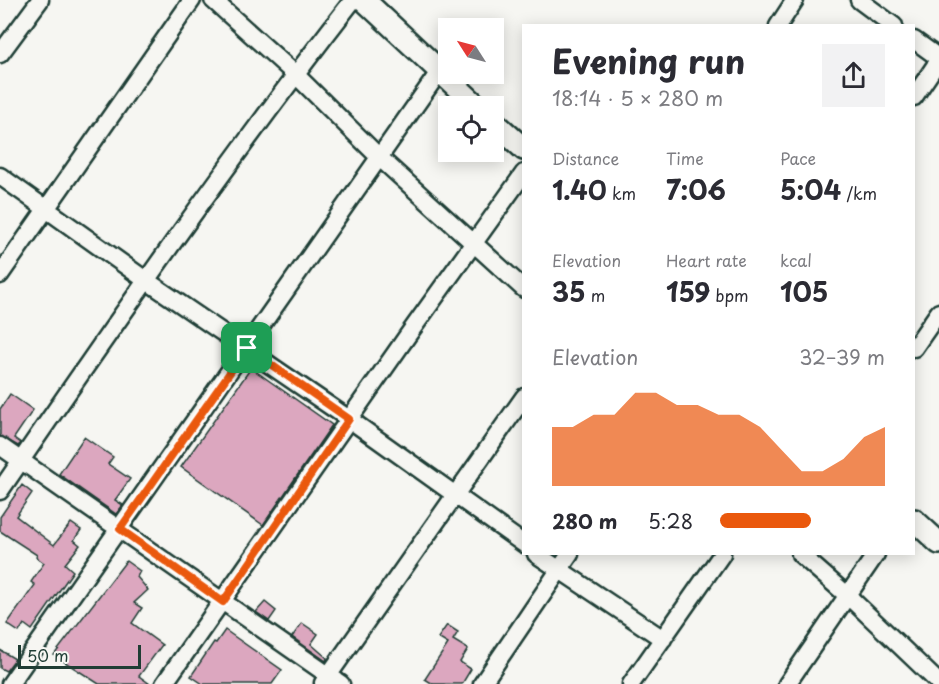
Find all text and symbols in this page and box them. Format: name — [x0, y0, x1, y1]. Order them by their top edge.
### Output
north arrow — [438, 18, 504, 84]
map controls — [438, 18, 504, 162]
text: Evening run — [552, 35, 745, 85]
button: share — [822, 44, 885, 107]
text: 18:14 · 5 × 280 m — [552, 83, 723, 113]
button: locate — [438, 96, 504, 162]
text: Distance — [552, 146, 619, 170]
text: Time — [666, 146, 704, 170]
text: Pace — [780, 146, 816, 170]
text: 1.40 — [552, 170, 607, 209]
text: 7:06 — [666, 170, 726, 209]
text: 5:04 — [780, 170, 841, 209]
text: km — [607, 181, 636, 205]
text: /km — [841, 181, 877, 205]
text: Elevation — [552, 248, 621, 272]
text: Heart rate — [666, 248, 747, 272]
text: kcal — [780, 248, 812, 272]
text: 35 — [552, 272, 586, 311]
text: 159 — [666, 272, 710, 311]
text: 105 — [780, 272, 828, 311]
text: m — [586, 283, 605, 307]
text: bpm — [710, 283, 749, 307]
pin — [221, 322, 272, 373]
icon: arrive — [230, 331, 263, 364]
text: Elevation — [552, 342, 638, 372]
text: 32–39 m — [799, 342, 885, 372]
text: 280 m — [552, 506, 617, 536]
text: 5:28 — [648, 506, 693, 536]
scale bar — [18, 642, 141, 670]
text: 50 m — [27, 643, 68, 667]

